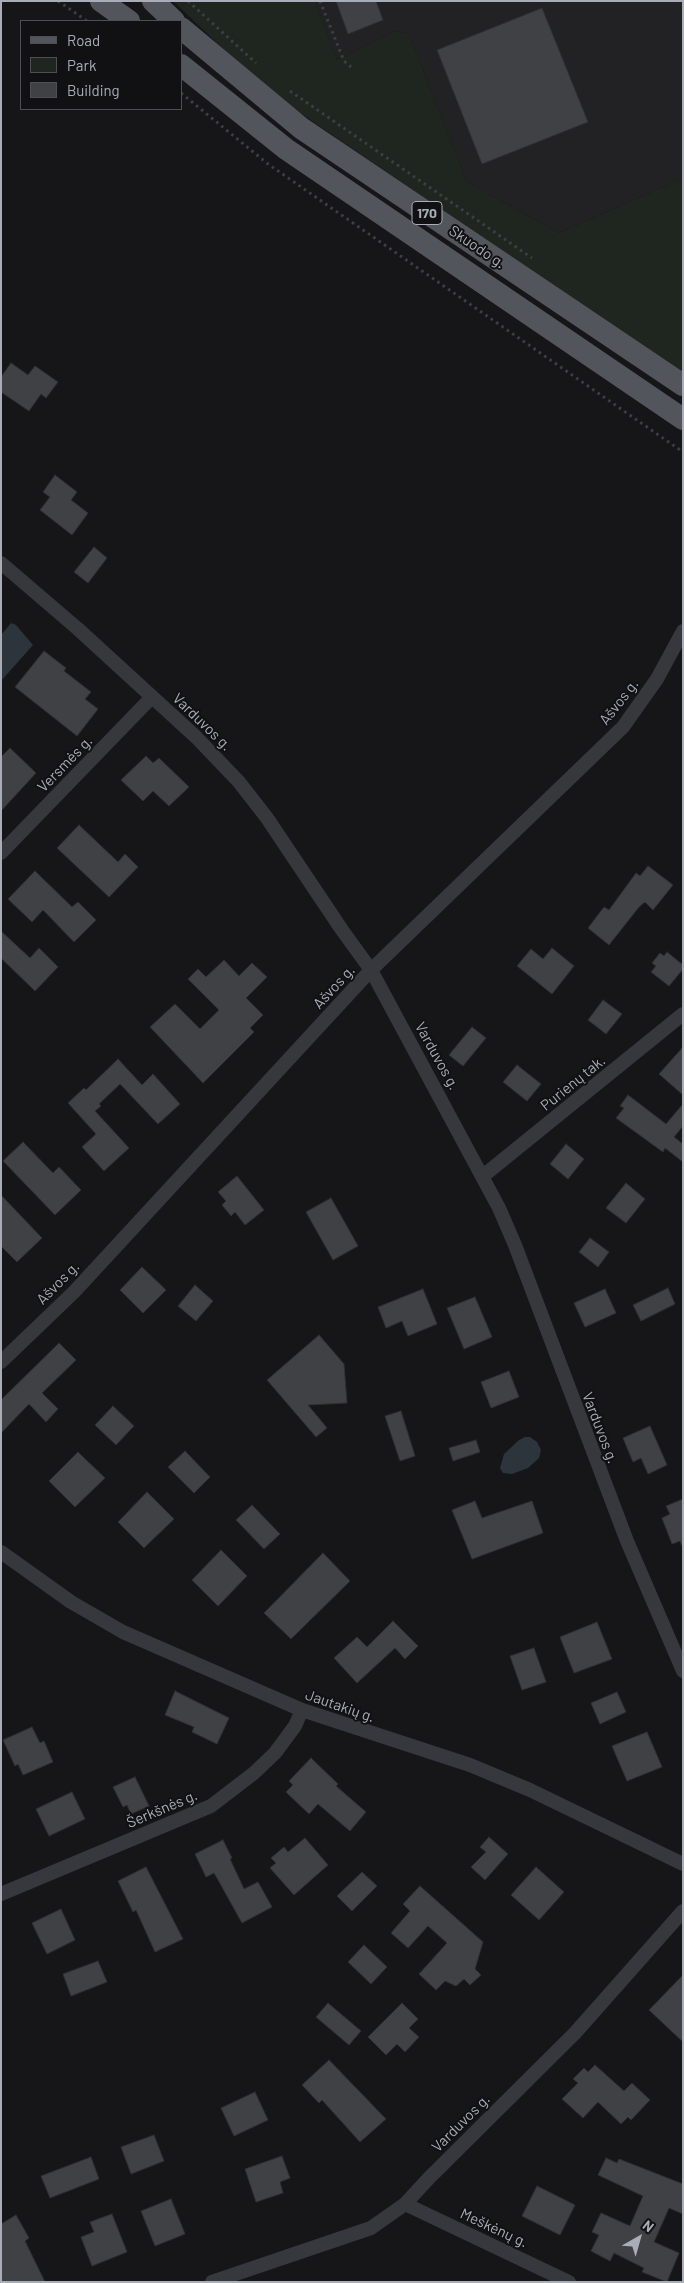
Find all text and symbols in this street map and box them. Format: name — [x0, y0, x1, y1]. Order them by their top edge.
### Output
legend — [20, 20, 182, 110]
text: Road — [67, 31, 100, 49]
text: Park — [67, 56, 96, 74]
text: Building — [67, 81, 120, 99]
road number: 170 — [412, 202, 442, 224]
street label: Skuodo g. — [445, 222, 509, 272]
street label: Ašvos g. — [595, 675, 643, 729]
street label: Varduvos g. — [169, 690, 235, 754]
street label: Versmės g. — [34, 732, 96, 796]
street label: Ašvos g. — [309, 961, 359, 1013]
street label: Varduvos g. — [411, 1019, 463, 1093]
street label: Purienų tak. — [537, 1051, 609, 1115]
street label: Ašvos g. — [33, 1258, 83, 1308]
street label: Varduvos g. — [578, 1390, 622, 1466]
street label: Jautakių g. — [303, 1686, 377, 1726]
street label: Šerkšnės g. — [124, 1786, 200, 1832]
street label: Varduvos g. — [428, 2090, 494, 2156]
street label: Meškėnų g. — [457, 2205, 531, 2251]
north arrow — [614, 2213, 664, 2263]
text: N — [640, 2216, 657, 2235]

